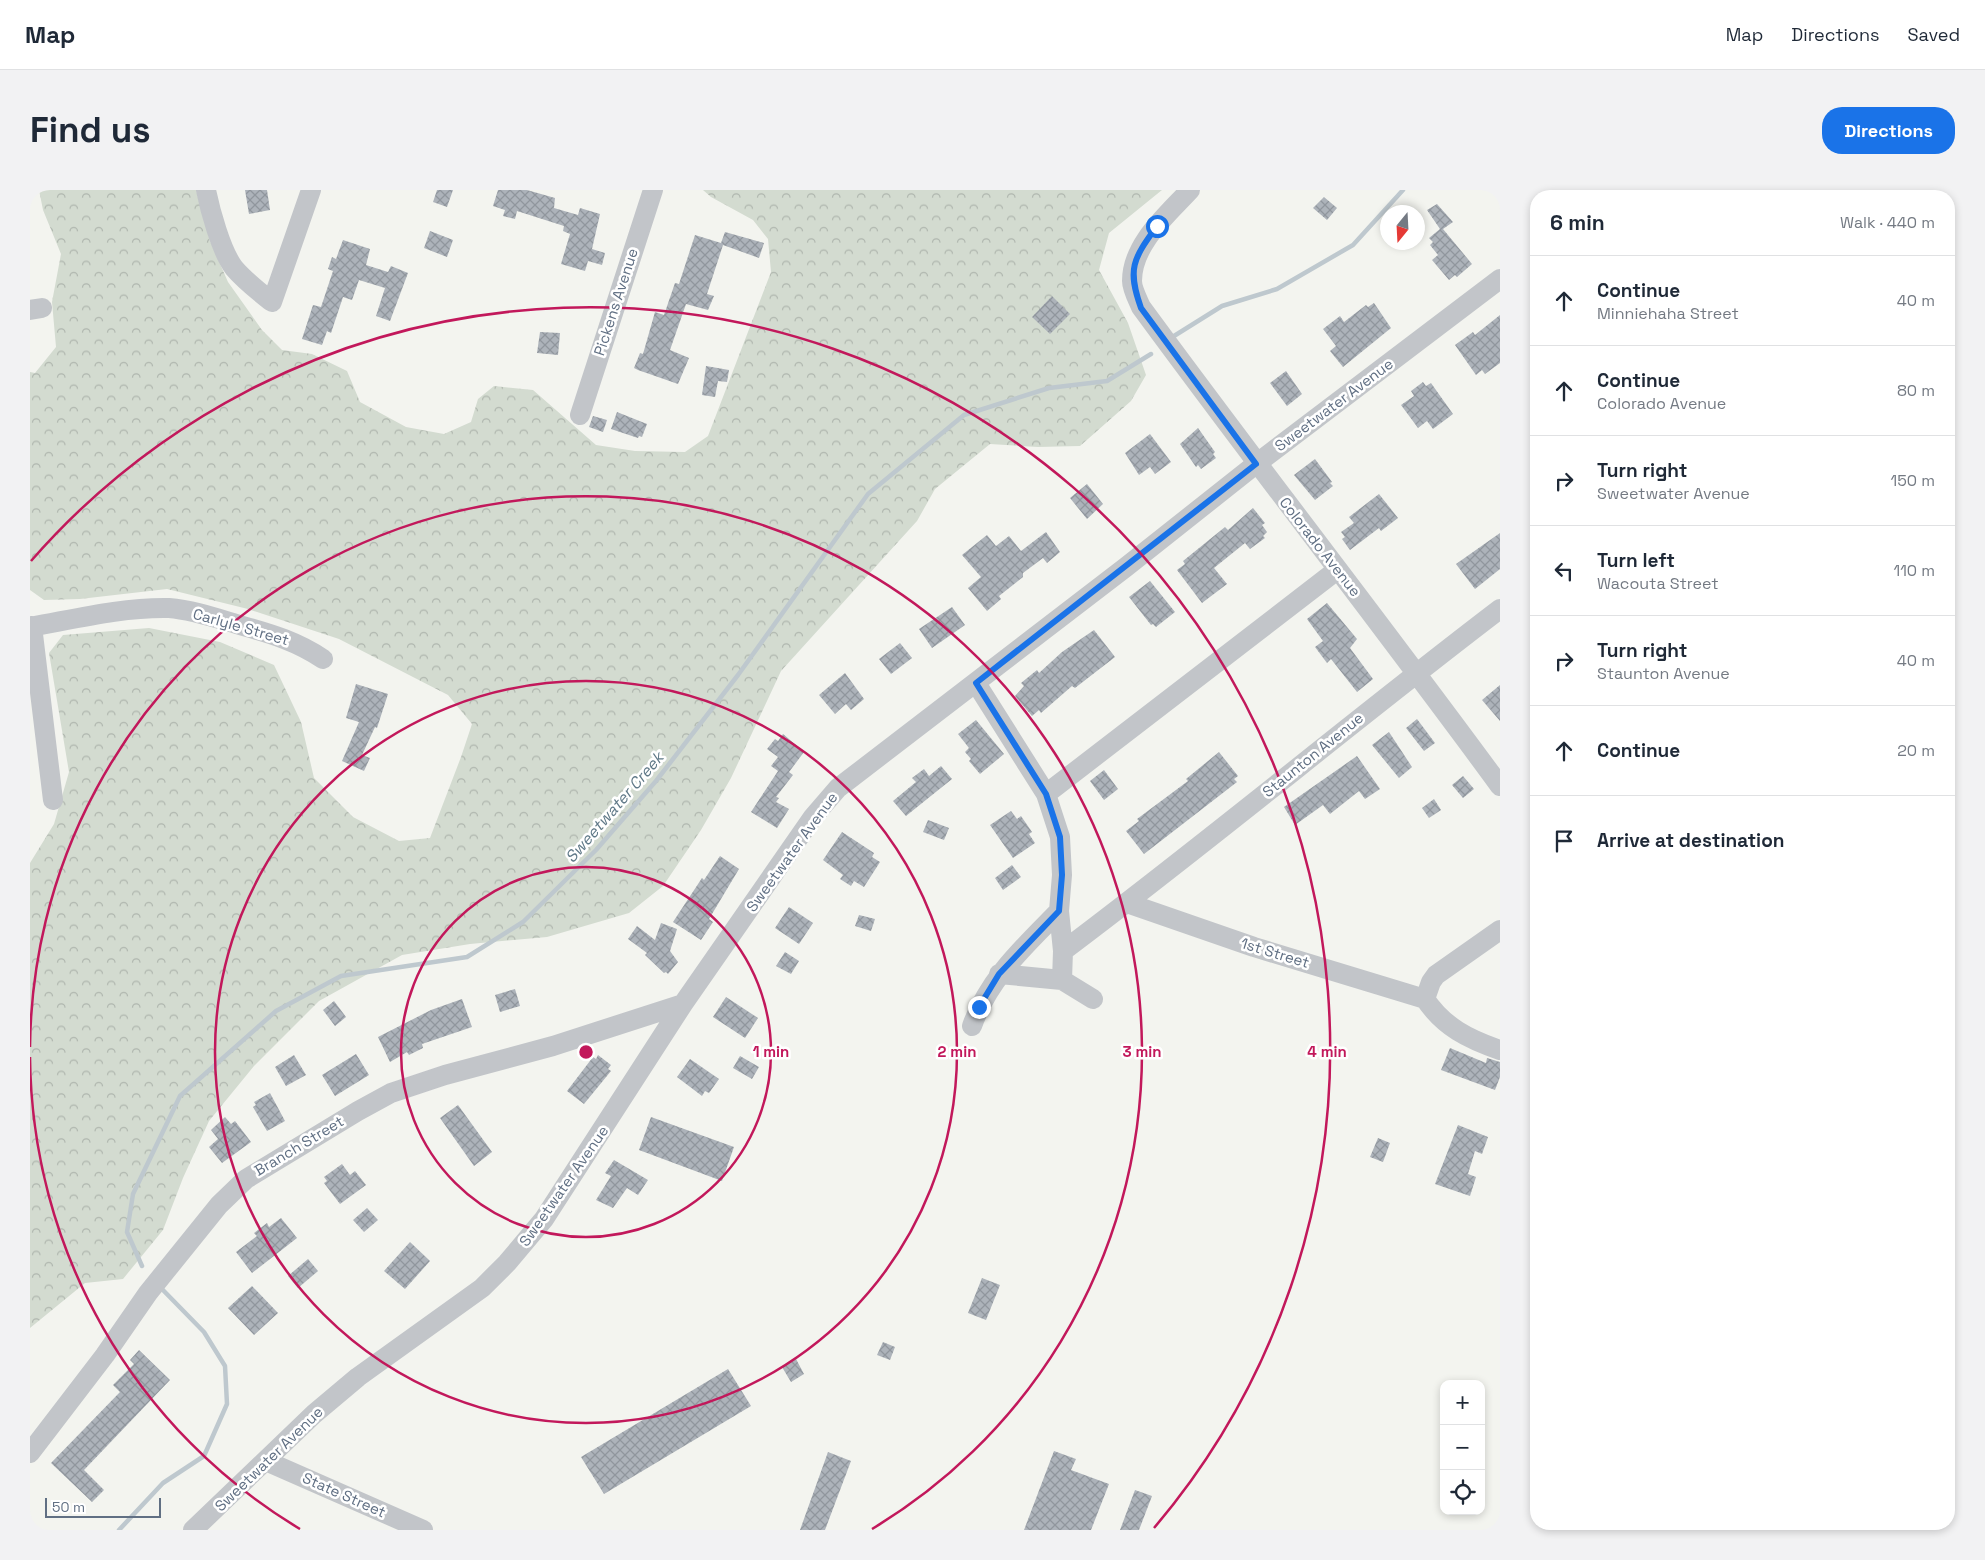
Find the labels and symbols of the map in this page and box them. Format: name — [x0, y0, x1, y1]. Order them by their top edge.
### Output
north arrow — [1380, 205, 1425, 250]
route start — [1146, 215, 1169, 238]
street label: Pickens Avenue — [589, 246, 642, 358]
street label: Sweetwater Avenue — [1271, 354, 1397, 455]
street label: Colorado Avenue — [1276, 493, 1365, 600]
street label: Carlyle Street — [191, 604, 291, 649]
street label: Staunton Avenue — [1258, 708, 1367, 801]
water label: Sweetwater Creek — [560, 746, 670, 867]
street label: Sweetwater Avenue — [742, 788, 841, 915]
street label: 1st Street — [1239, 933, 1312, 972]
route end — [968, 996, 991, 1019]
text: 1 min — [753, 1042, 789, 1061]
text: 2 min — [938, 1042, 976, 1061]
text: 3 min — [1123, 1042, 1161, 1061]
text: 4 min — [1307, 1042, 1347, 1061]
centre of rings — [577, 1043, 595, 1061]
street label: Branch Street — [251, 1111, 347, 1180]
street label: Sweetwater Avenue — [515, 1121, 613, 1250]
street label: Sweetwater Avenue — [211, 1402, 327, 1515]
street label: State Street — [300, 1468, 389, 1521]
scale bar — [45, 1495, 161, 1518]

